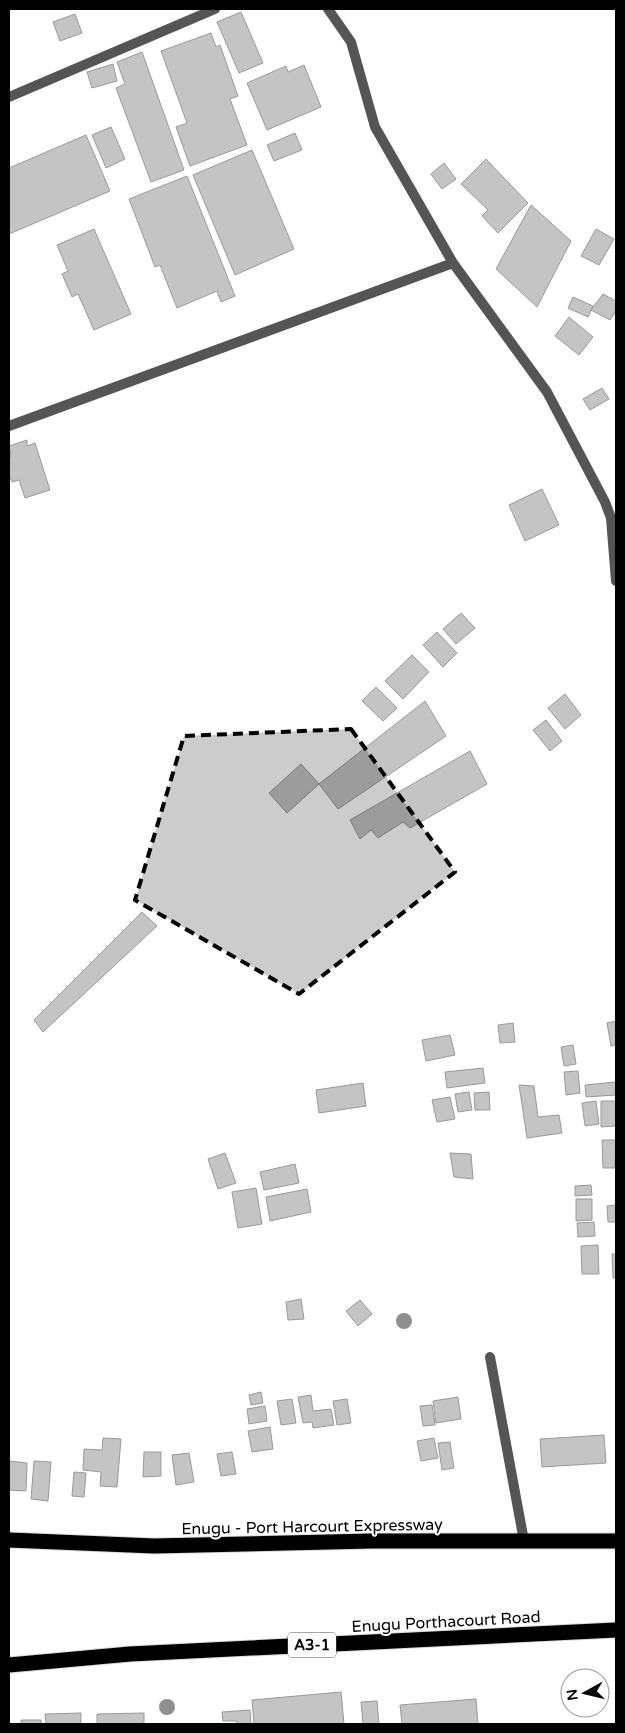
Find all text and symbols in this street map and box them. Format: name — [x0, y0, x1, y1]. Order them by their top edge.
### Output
street label: Enugu - Port Harcourt Expressway — [181, 1515, 443, 1539]
street label: Enugu Porthacourt Road — [351, 1607, 541, 1637]
road number: A3-1 — [288, 1632, 336, 1658]
north arrow — [560, 1668, 610, 1718]
text: N — [563, 1688, 582, 1701]

